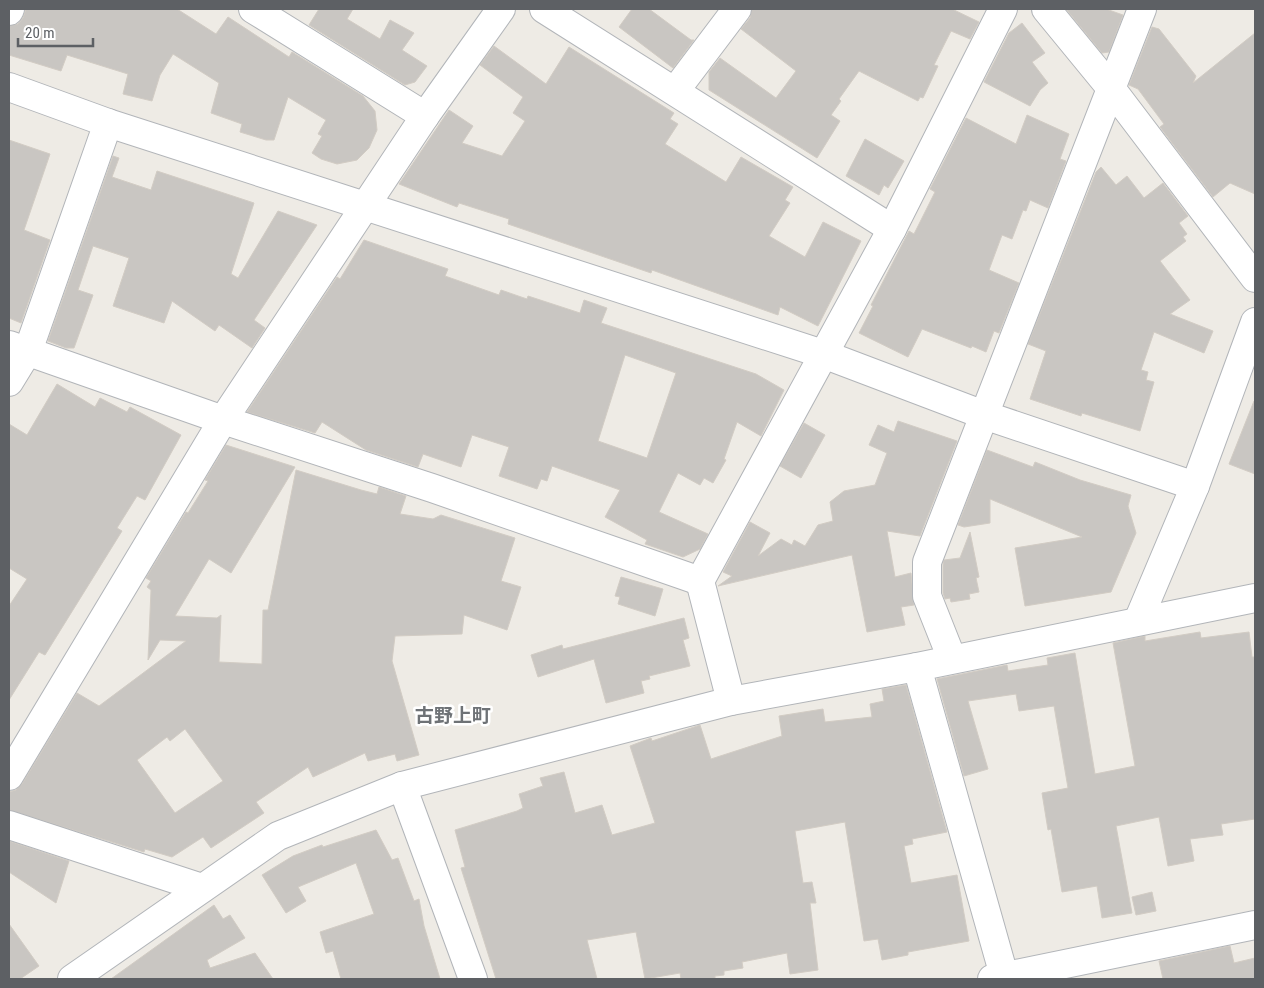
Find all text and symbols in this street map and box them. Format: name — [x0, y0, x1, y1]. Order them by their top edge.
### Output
scale bar — [18, 15, 92, 47]
text: 20 m — [25, 24, 55, 42]
district label: 古野上町 — [415, 704, 491, 727]

